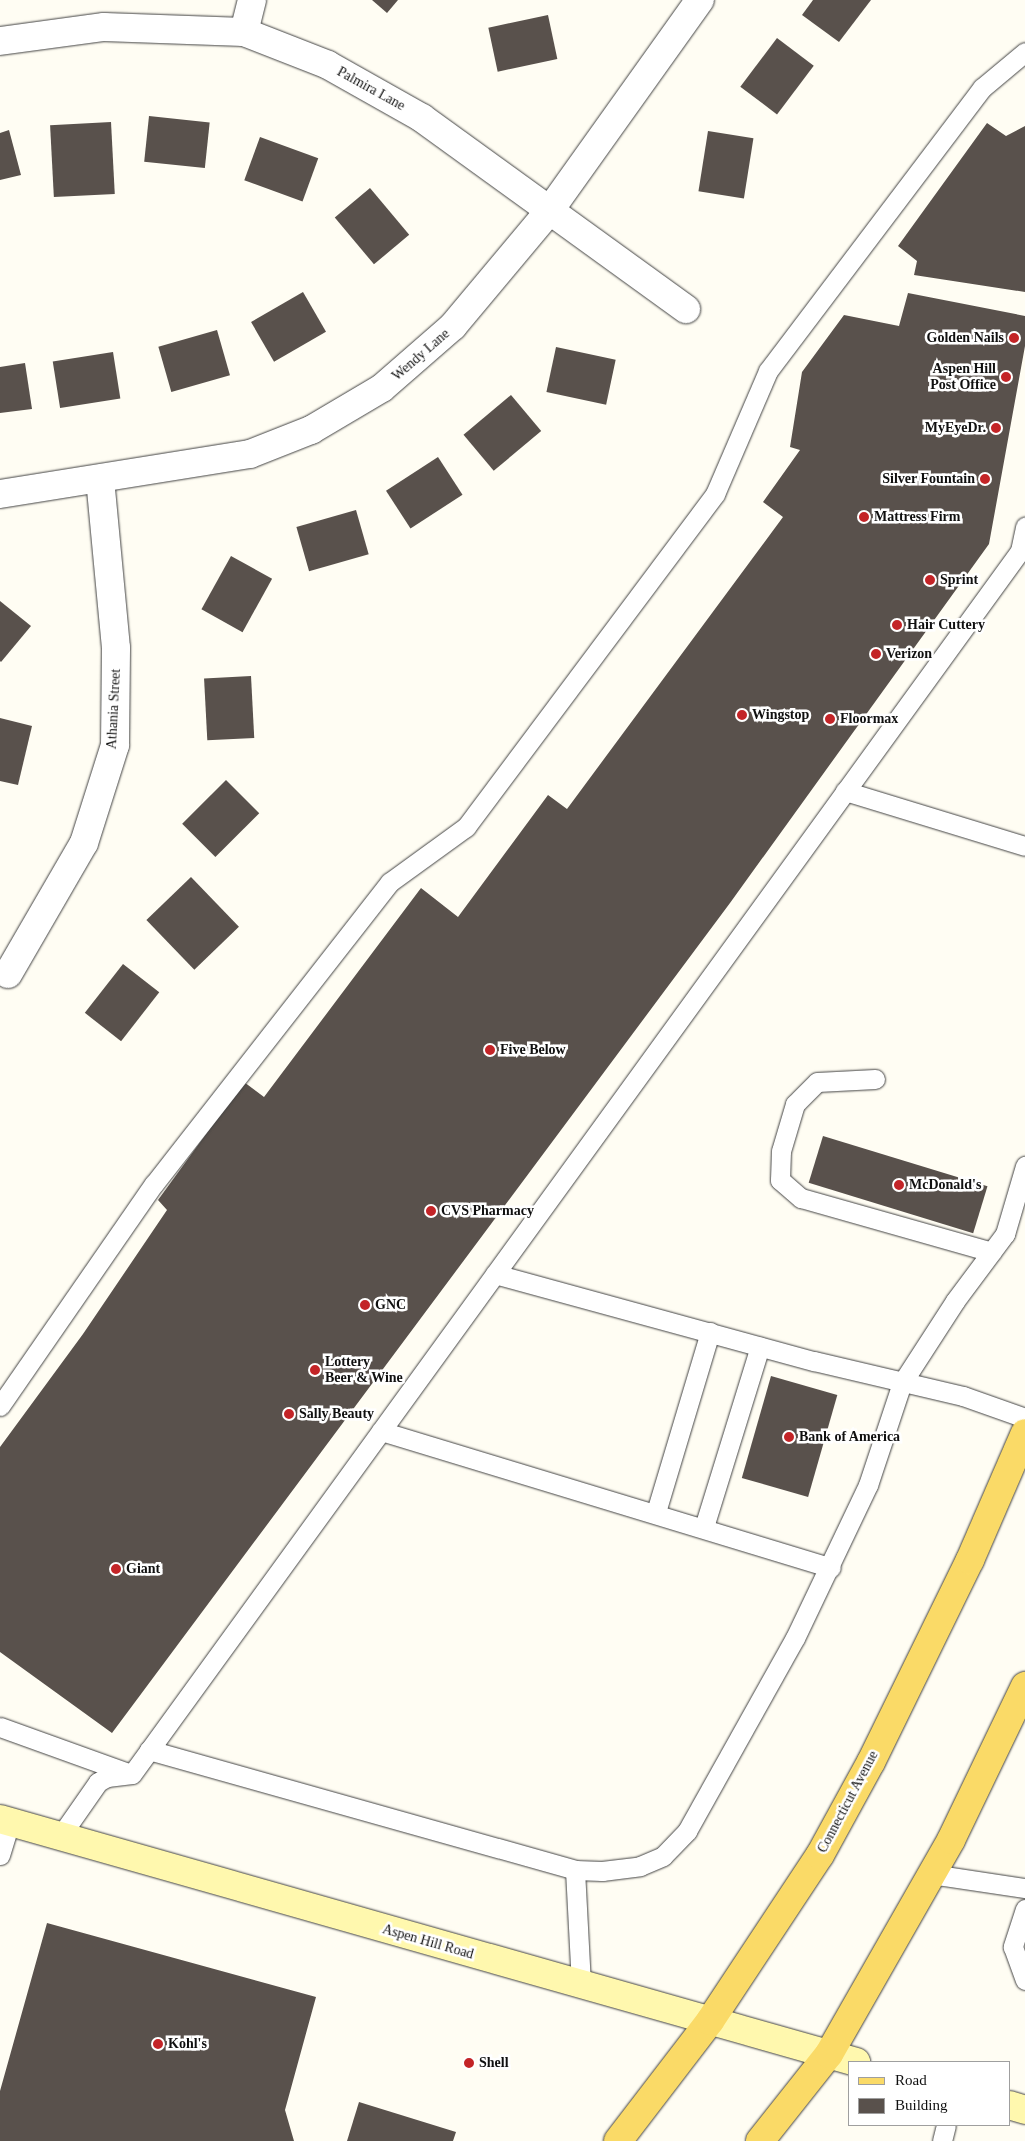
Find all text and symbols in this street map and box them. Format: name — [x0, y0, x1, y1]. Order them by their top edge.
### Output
street label: Palmira Lane — [334, 63, 408, 115]
street label: Wendy Lane — [389, 325, 453, 385]
place label: Golden Nails — [927, 330, 1004, 346]
marker: Golden Nails — [1008, 332, 1020, 344]
place label: Aspen Hill Post Office — [930, 361, 996, 394]
marker: Aspen Hill Post Office — [1000, 371, 1012, 383]
place label: MyEyeDr. — [925, 420, 986, 436]
marker: MyEyeDr. — [990, 422, 1002, 434]
place label: Silver Fountain — [882, 471, 975, 487]
marker: Silver Fountain — [979, 473, 991, 485]
place label: Mattress Firm — [874, 509, 960, 525]
marker: Mattress Firm — [858, 511, 870, 523]
place label: Sprint — [940, 572, 978, 588]
marker: Sprint — [924, 574, 936, 586]
place label: Hair Cuttery — [907, 617, 985, 633]
marker: Hair Cuttery — [891, 619, 903, 631]
place label: Verizon — [886, 646, 932, 662]
marker: Verizon — [870, 648, 882, 660]
street label: Athania Street — [104, 668, 124, 750]
place label: Wingstop — [752, 707, 809, 723]
marker: Wingstop — [736, 709, 748, 721]
place label: Floormax — [840, 711, 898, 727]
marker: Floormax — [824, 713, 836, 725]
place label: Five Below — [500, 1042, 566, 1058]
marker: Five Below — [484, 1044, 496, 1056]
place label: McDonald's — [909, 1177, 981, 1193]
marker: McDonald's — [893, 1179, 905, 1191]
place label: CVS Pharmacy — [441, 1203, 534, 1219]
marker: CVS Pharmacy — [425, 1205, 437, 1217]
place label: GNC — [375, 1297, 406, 1313]
marker: GNC — [359, 1299, 371, 1311]
place label: Lottery Beer & Wine — [325, 1354, 403, 1386]
marker: Lottery Beer & Wine — [309, 1364, 321, 1376]
place label: Sally Beauty — [299, 1406, 374, 1422]
marker: Sally Beauty — [283, 1408, 295, 1420]
place label: Bank of America — [799, 1429, 901, 1445]
marker: Bank of America — [783, 1431, 795, 1443]
place label: Giant — [126, 1561, 160, 1577]
marker: Giant — [110, 1563, 122, 1575]
street label: Connecticut Avenue — [814, 1748, 882, 1856]
street label: Aspen Hill Road — [380, 1921, 476, 1963]
place label: Kohl's — [168, 2036, 207, 2052]
marker: Kohl's — [152, 2038, 164, 2050]
place label: Shell — [479, 2055, 509, 2071]
marker: Shell — [463, 2057, 475, 2069]
legend — [848, 2061, 1010, 2126]
text: Road — [895, 2072, 927, 2088]
text: Building — [895, 2097, 948, 2113]

